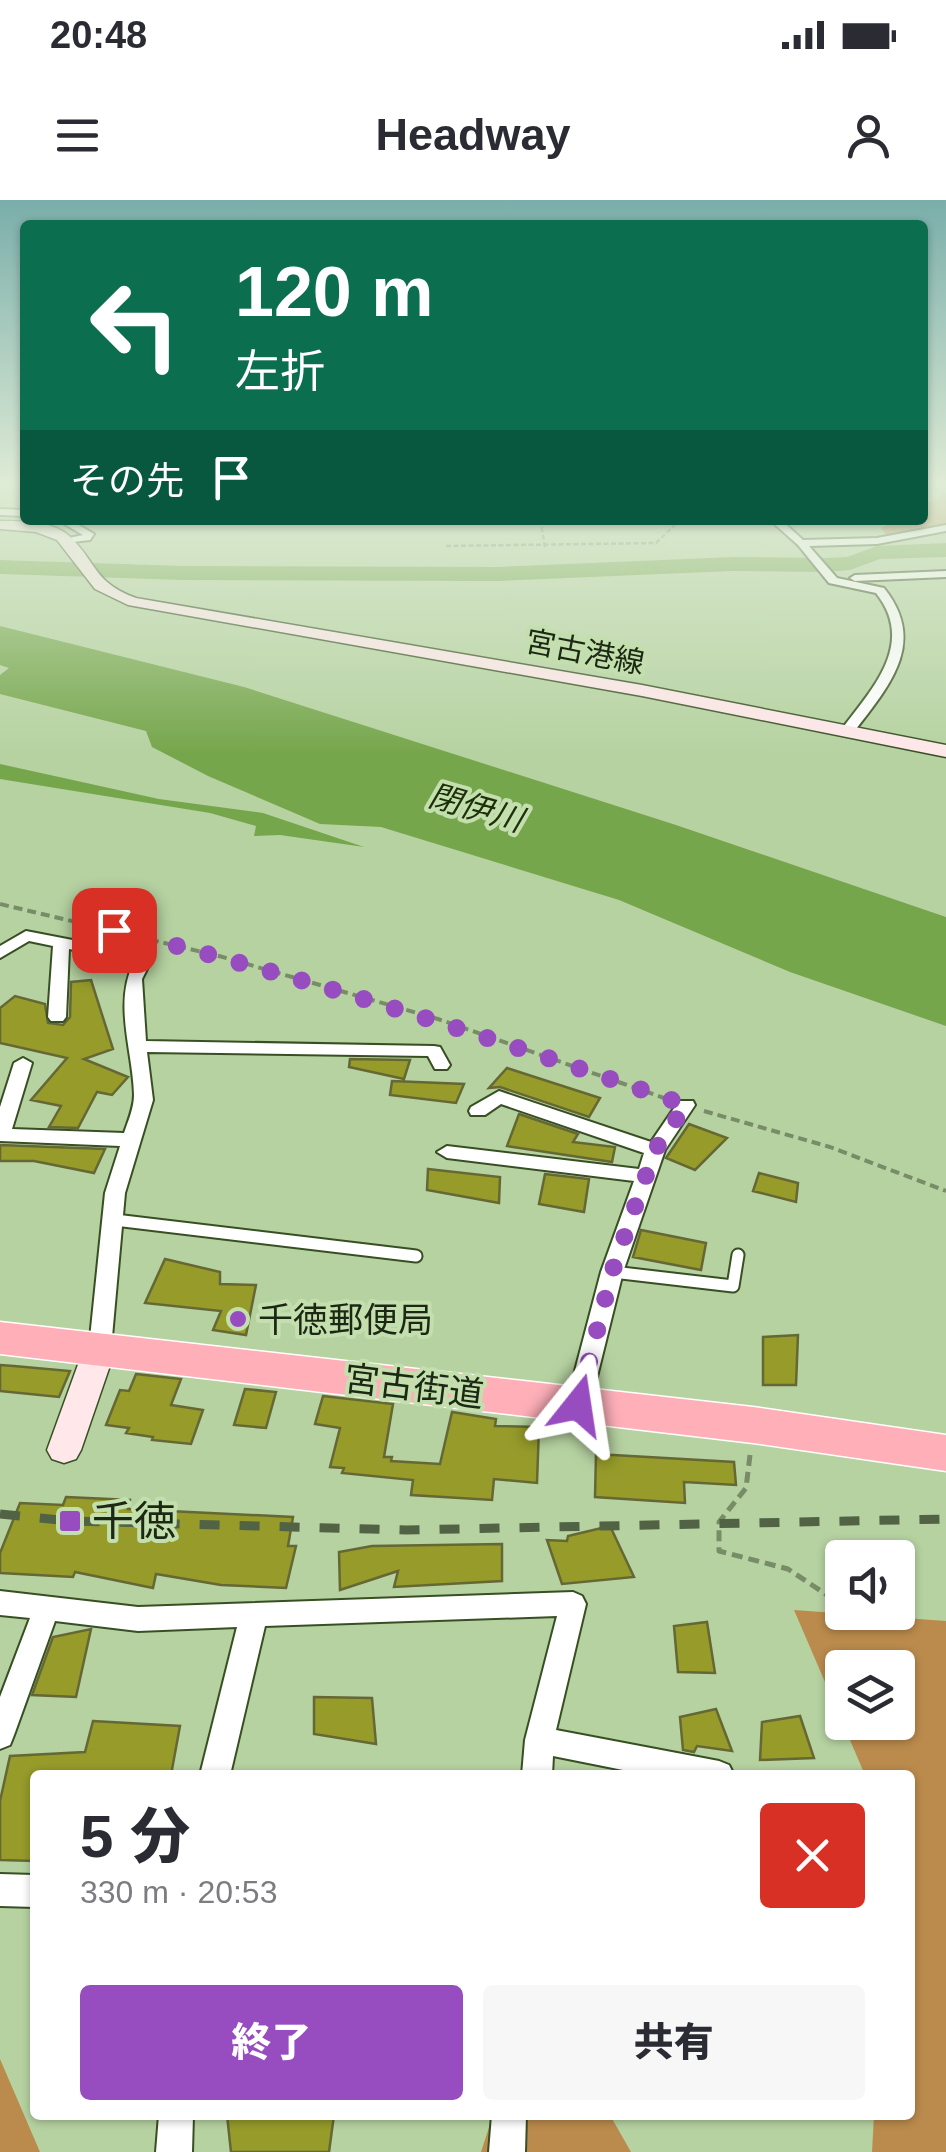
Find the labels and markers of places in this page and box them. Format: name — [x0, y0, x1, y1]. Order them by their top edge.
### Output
pin — [72, 888, 157, 973]
place label: 千徳郵便局 — [258, 1300, 433, 1339]
marker: 千徳郵便局 — [227, 1308, 249, 1330]
place label: 千徳 — [92, 1498, 176, 1545]
marker: 千徳 — [57, 1508, 83, 1534]

